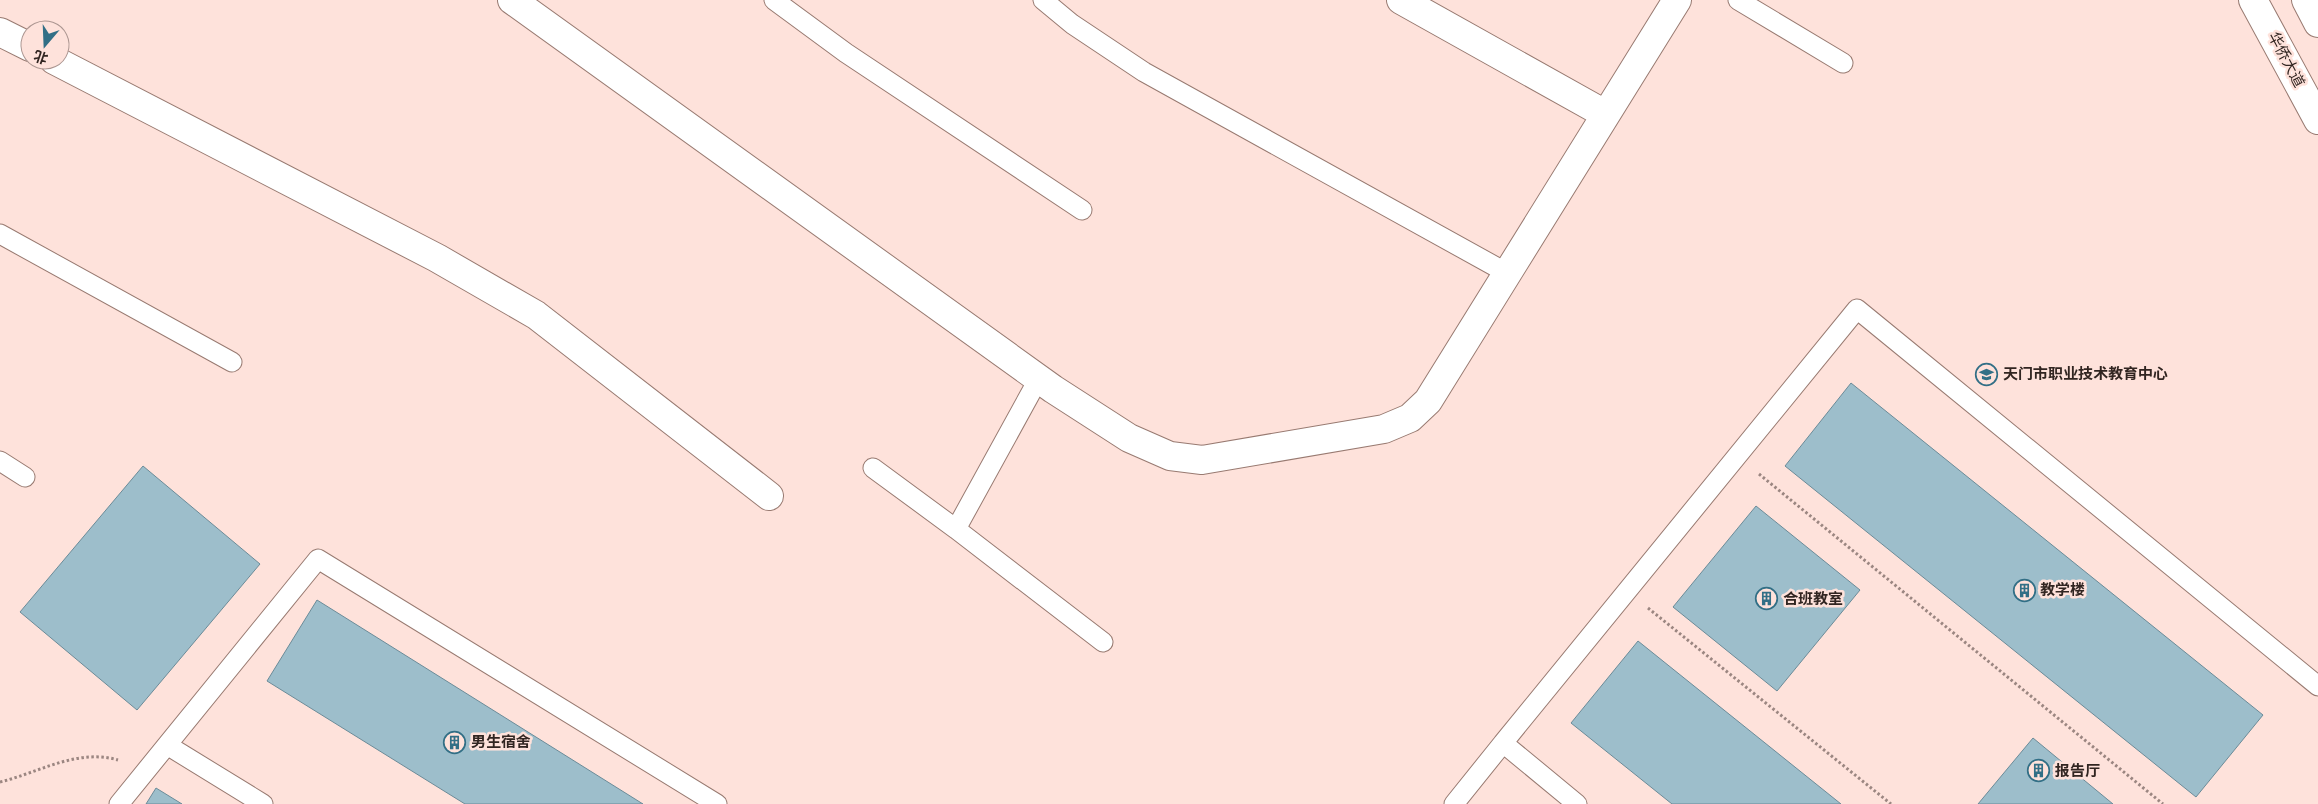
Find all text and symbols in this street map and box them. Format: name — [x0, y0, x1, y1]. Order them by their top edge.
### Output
north arrow — [20, 20, 70, 70]
street label: 华侨大道 — [2265, 29, 2308, 90]
text: 北 — [32, 47, 50, 66]
school or university icon: 天门市职业技术教育中心 — [1975, 362, 1999, 386]
place label: 天门市职业技术教育中心 — [2003, 366, 2168, 382]
building icon: 教学楼 — [2012, 578, 2036, 602]
place label: 教学楼 — [2040, 581, 2085, 598]
building icon: 合班教室 — [1755, 587, 1779, 611]
place label: 合班教室 — [1783, 591, 1843, 607]
building icon: 男生宿舍 — [443, 730, 467, 754]
place label: 男生宿舍 — [471, 734, 531, 750]
building icon: 报告厅 — [2027, 759, 2051, 783]
place label: 报告厅 — [2055, 763, 2100, 779]

